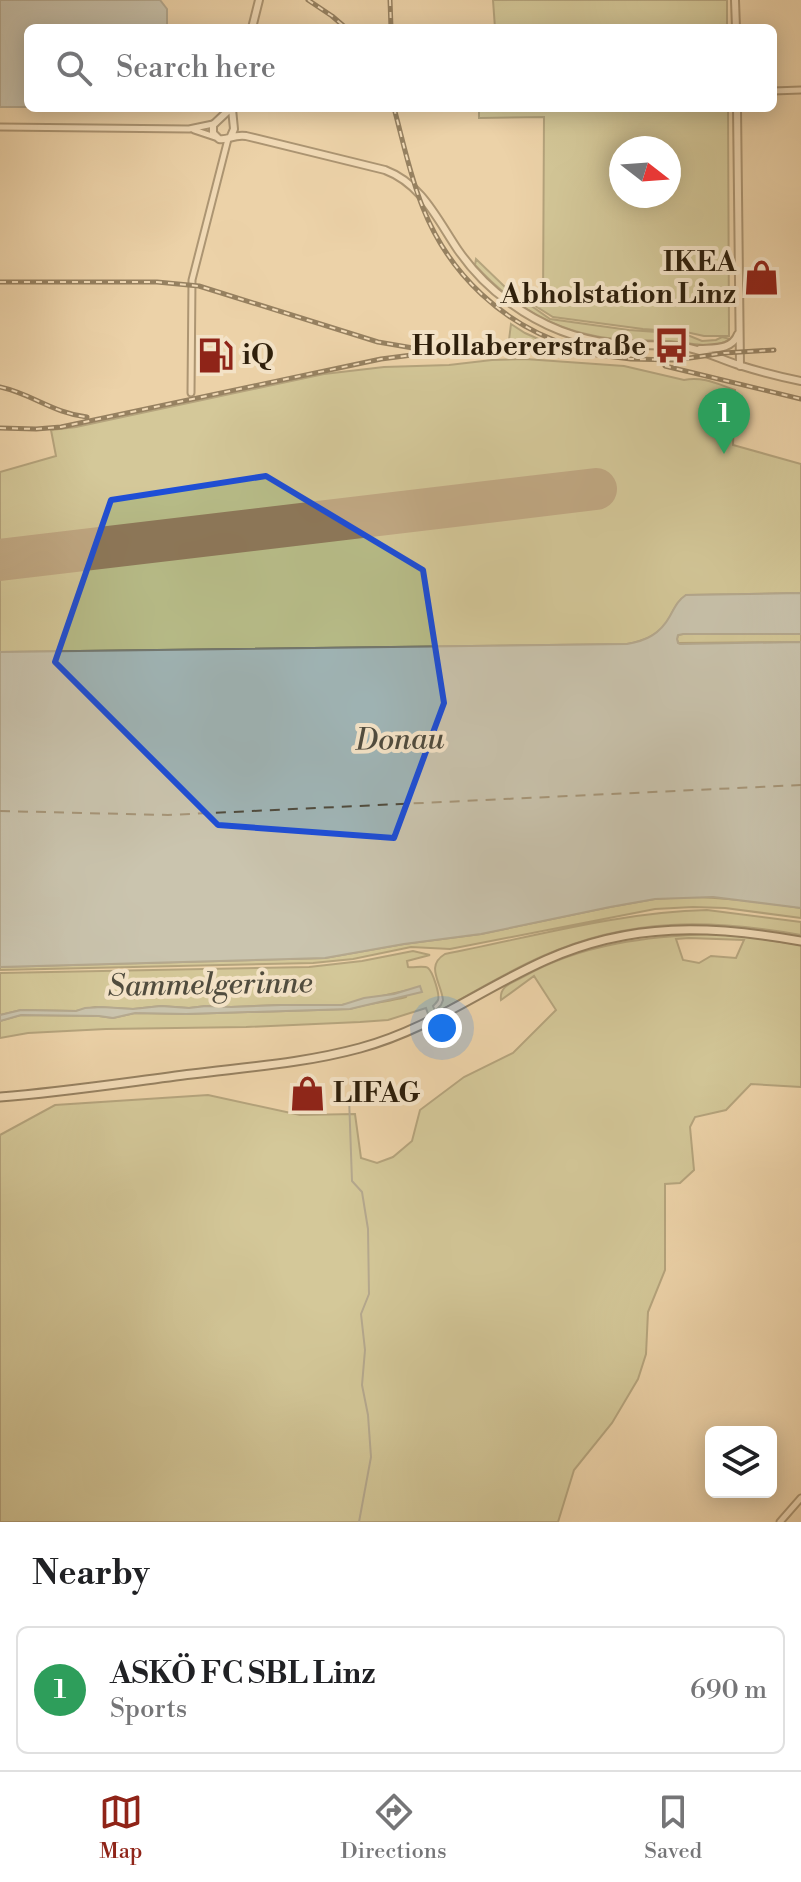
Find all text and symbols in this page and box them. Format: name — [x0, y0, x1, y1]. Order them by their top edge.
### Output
search box — [24, 24, 777, 112]
icon: search — [52, 46, 96, 90]
text: Search here — [116, 49, 276, 87]
north arrow — [609, 136, 681, 208]
place label: IKEA Abholstation Linz — [499, 245, 737, 312]
shop icon: IKEA Abholstation Linz — [743, 259, 781, 297]
bus stop icon: Hollabererstraße — [653, 327, 691, 365]
place label: Hollabererstraße — [412, 329, 646, 364]
fuel station icon: iQ — [197, 336, 235, 374]
place label: iQ — [242, 338, 274, 373]
pin: 1 — [698, 388, 750, 454]
water label: Donau — [354, 720, 445, 760]
water label: Sammelgerinne — [107, 964, 313, 1006]
your location — [422, 1008, 462, 1048]
shop icon: LIFAG — [288, 1074, 326, 1112]
place label: LIFAG — [333, 1076, 420, 1111]
map controls — [705, 1426, 777, 1498]
button: layers — [705, 1426, 777, 1498]
text: Nearby — [32, 1553, 150, 1595]
text: ASKÖ FC SBL Linz — [110, 1655, 376, 1693]
text: 1 — [54, 1674, 66, 1706]
text: 690 m — [690, 1674, 767, 1706]
text: Sports — [110, 1693, 187, 1725]
tab: Map — [99, 1790, 143, 1865]
tab: Directions — [341, 1790, 447, 1865]
tab: Saved — [644, 1790, 702, 1865]

